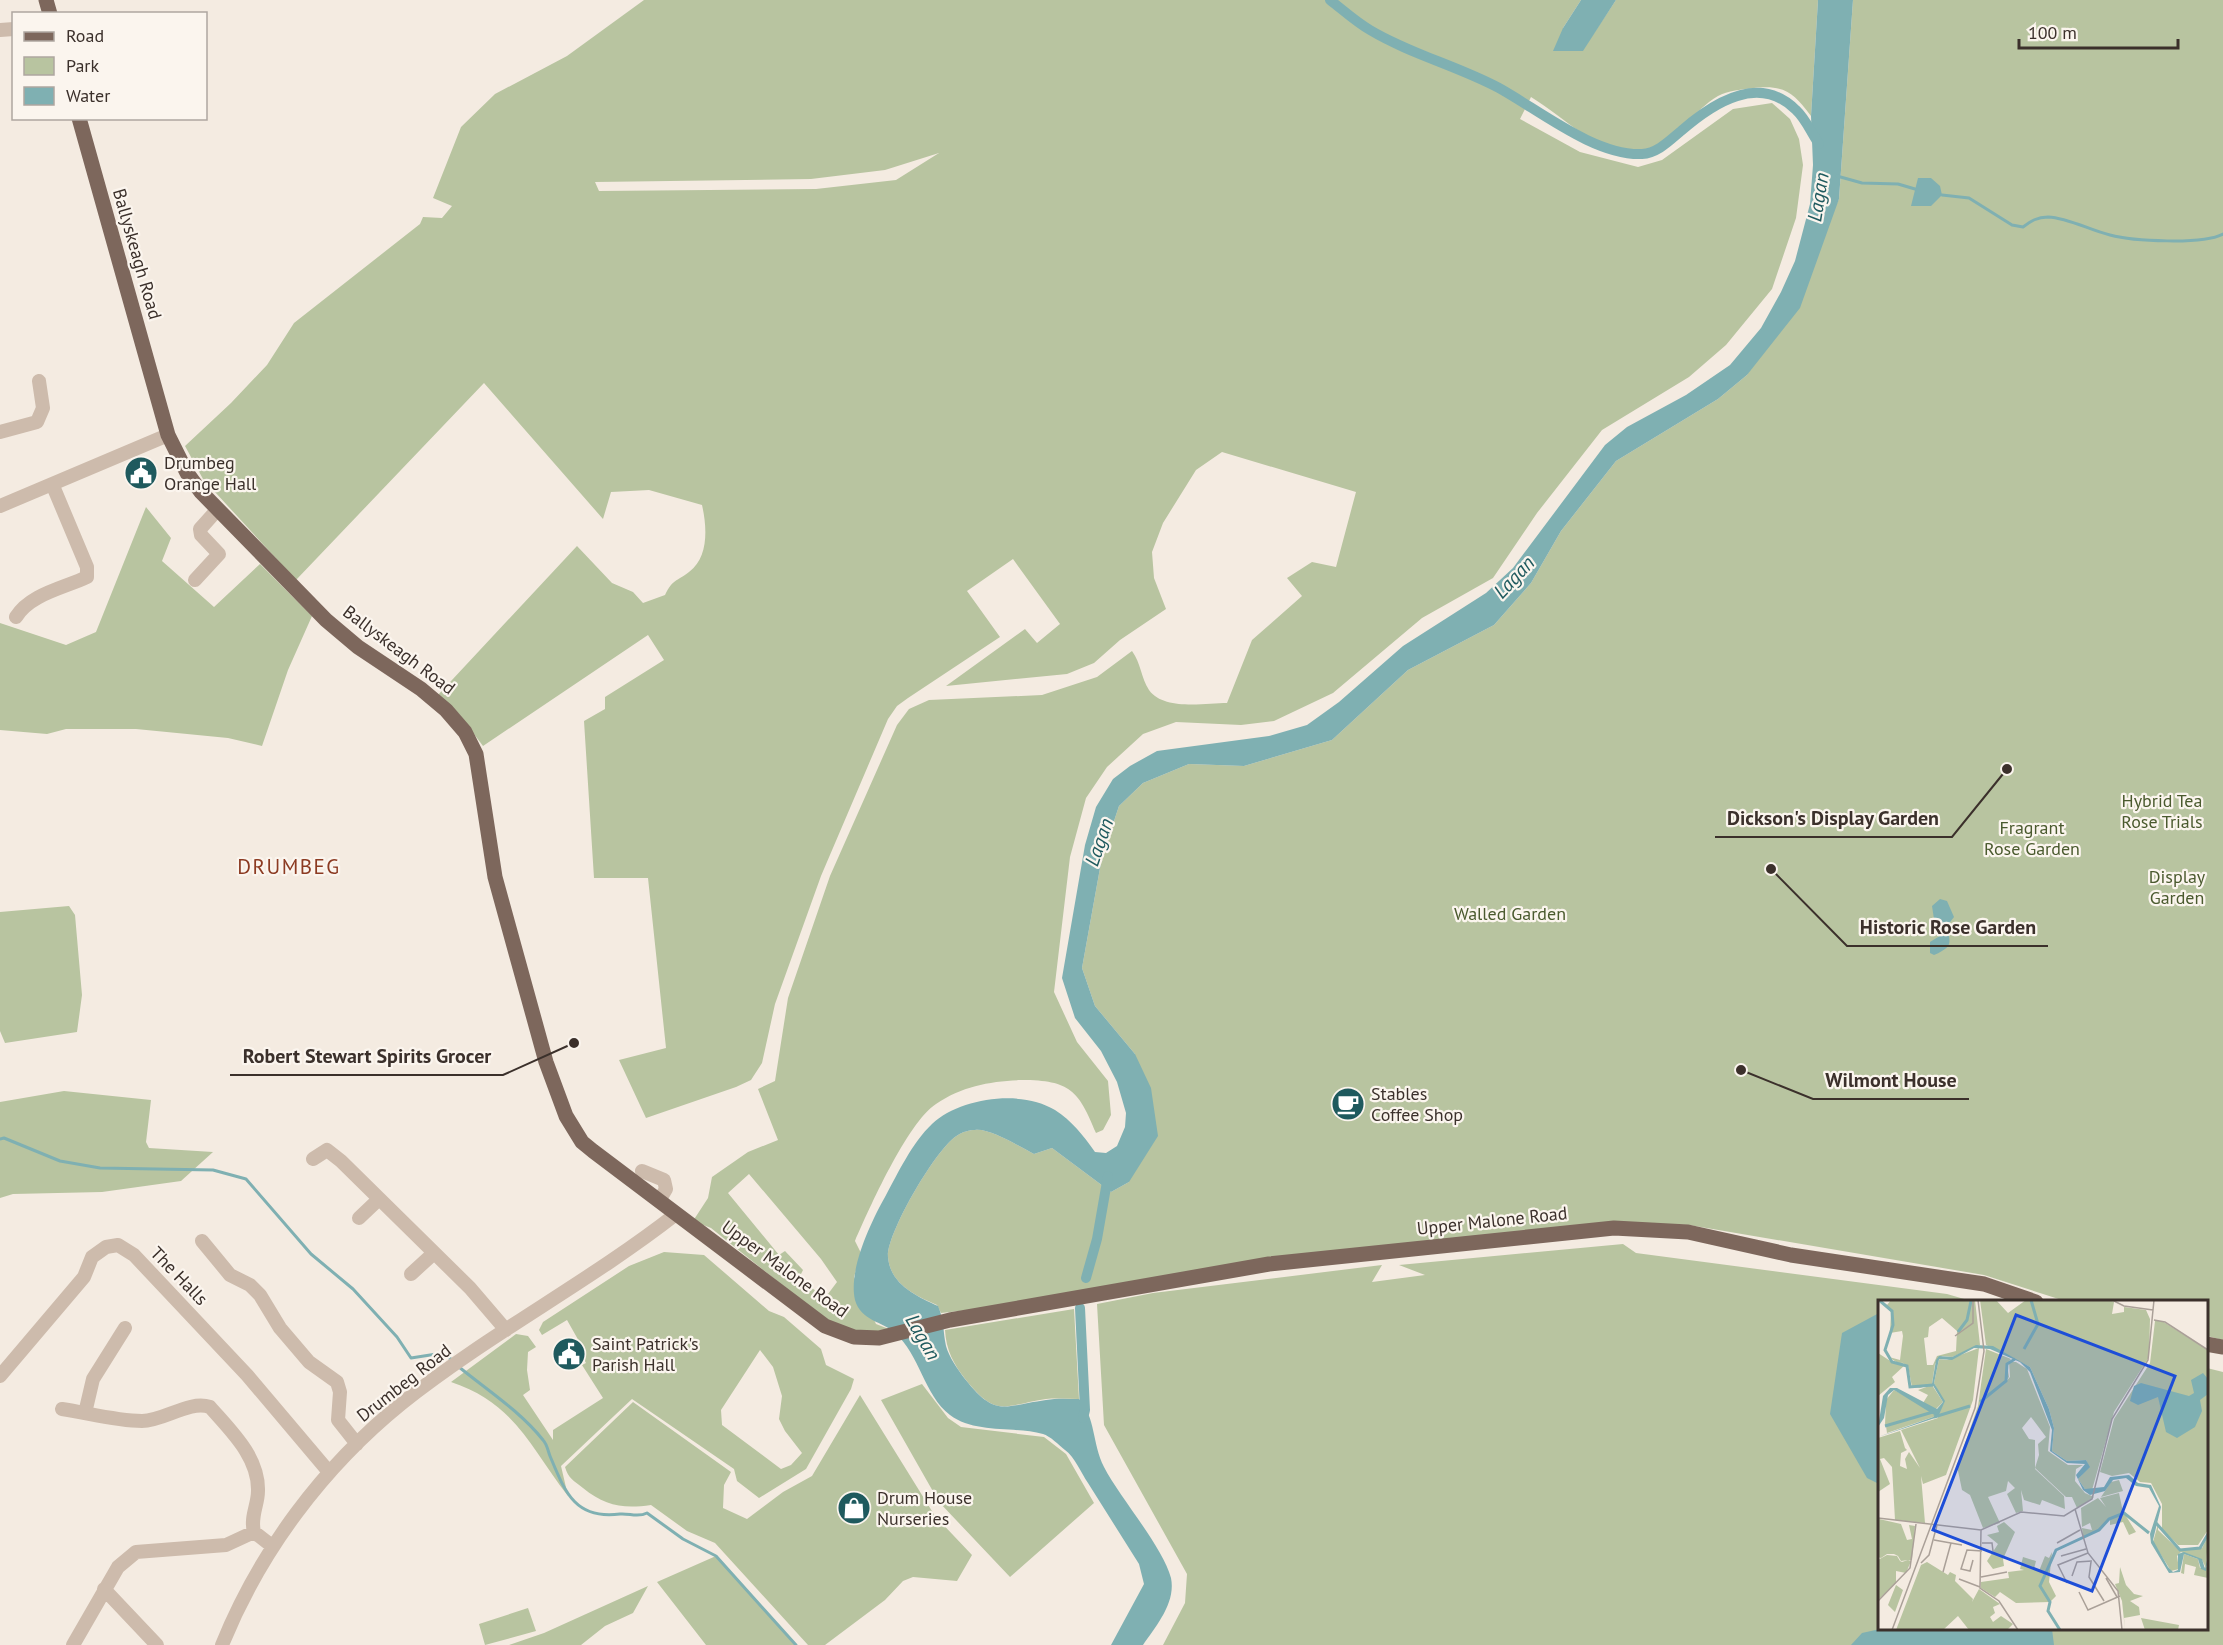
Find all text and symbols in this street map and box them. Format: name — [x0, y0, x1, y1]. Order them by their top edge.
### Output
legend — [12, 12, 207, 120]
scale bar — [2019, 12, 2178, 50]
text: 100 m — [2028, 21, 2077, 44]
text: Road — [66, 24, 104, 47]
text: Park — [66, 54, 99, 77]
text: Water — [66, 84, 110, 107]
water label: Lagan — [1801, 171, 1835, 223]
street label: Ballyskeagh Road — [108, 186, 167, 322]
place label: Drumbeg Orange Hall — [164, 451, 257, 495]
public building icon: Drumbeg Orange Hall — [123, 455, 159, 491]
water label: Lagan — [1488, 550, 1540, 604]
street label: Ballyskeagh Road — [339, 600, 460, 699]
park label: Hybrid Tea Rose Trials — [2121, 789, 2203, 833]
callout: Dickson's Display Garden — [1715, 799, 1952, 837]
text: Dickson's Display Garden — [1727, 805, 1939, 831]
water label: Lagan — [1079, 815, 1119, 869]
park label: Fragrant Rose Garden — [1984, 816, 2080, 860]
district label: DRUMBEG — [237, 853, 341, 880]
park label: Display Garden — [2149, 865, 2206, 909]
park label: Walled Garden — [1454, 902, 1566, 925]
callout: Historic Rose Garden — [1847, 908, 2048, 946]
text: Historic Rose Garden — [1860, 914, 2036, 940]
callout: Robert Stewart Spirits Grocer — [230, 1037, 503, 1075]
text: Robert Stewart Spirits Grocer — [243, 1043, 491, 1069]
callout: Wilmont House — [1813, 1061, 1969, 1099]
text: Wilmont House — [1825, 1067, 1957, 1093]
place label: Stables Coffee Shop — [1371, 1082, 1463, 1126]
cafe icon: Stables Coffee Shop — [1330, 1086, 1366, 1122]
street label: Upper Malone Road — [1416, 1201, 1568, 1240]
street label: Upper Malone Road — [717, 1215, 853, 1322]
street label: The Halls — [146, 1241, 213, 1310]
inset map — [1878, 1300, 2208, 1630]
water label: Lagan — [899, 1309, 947, 1365]
place label: Saint Patrick's Parish Hall — [592, 1332, 699, 1376]
public building icon: Saint Patrick's Parish Hall — [551, 1336, 587, 1372]
street label: Drumbeg Road — [352, 1339, 455, 1427]
place label: Drum House Nurseries — [877, 1486, 972, 1530]
shop icon: Drum House Nurseries — [836, 1490, 872, 1526]

